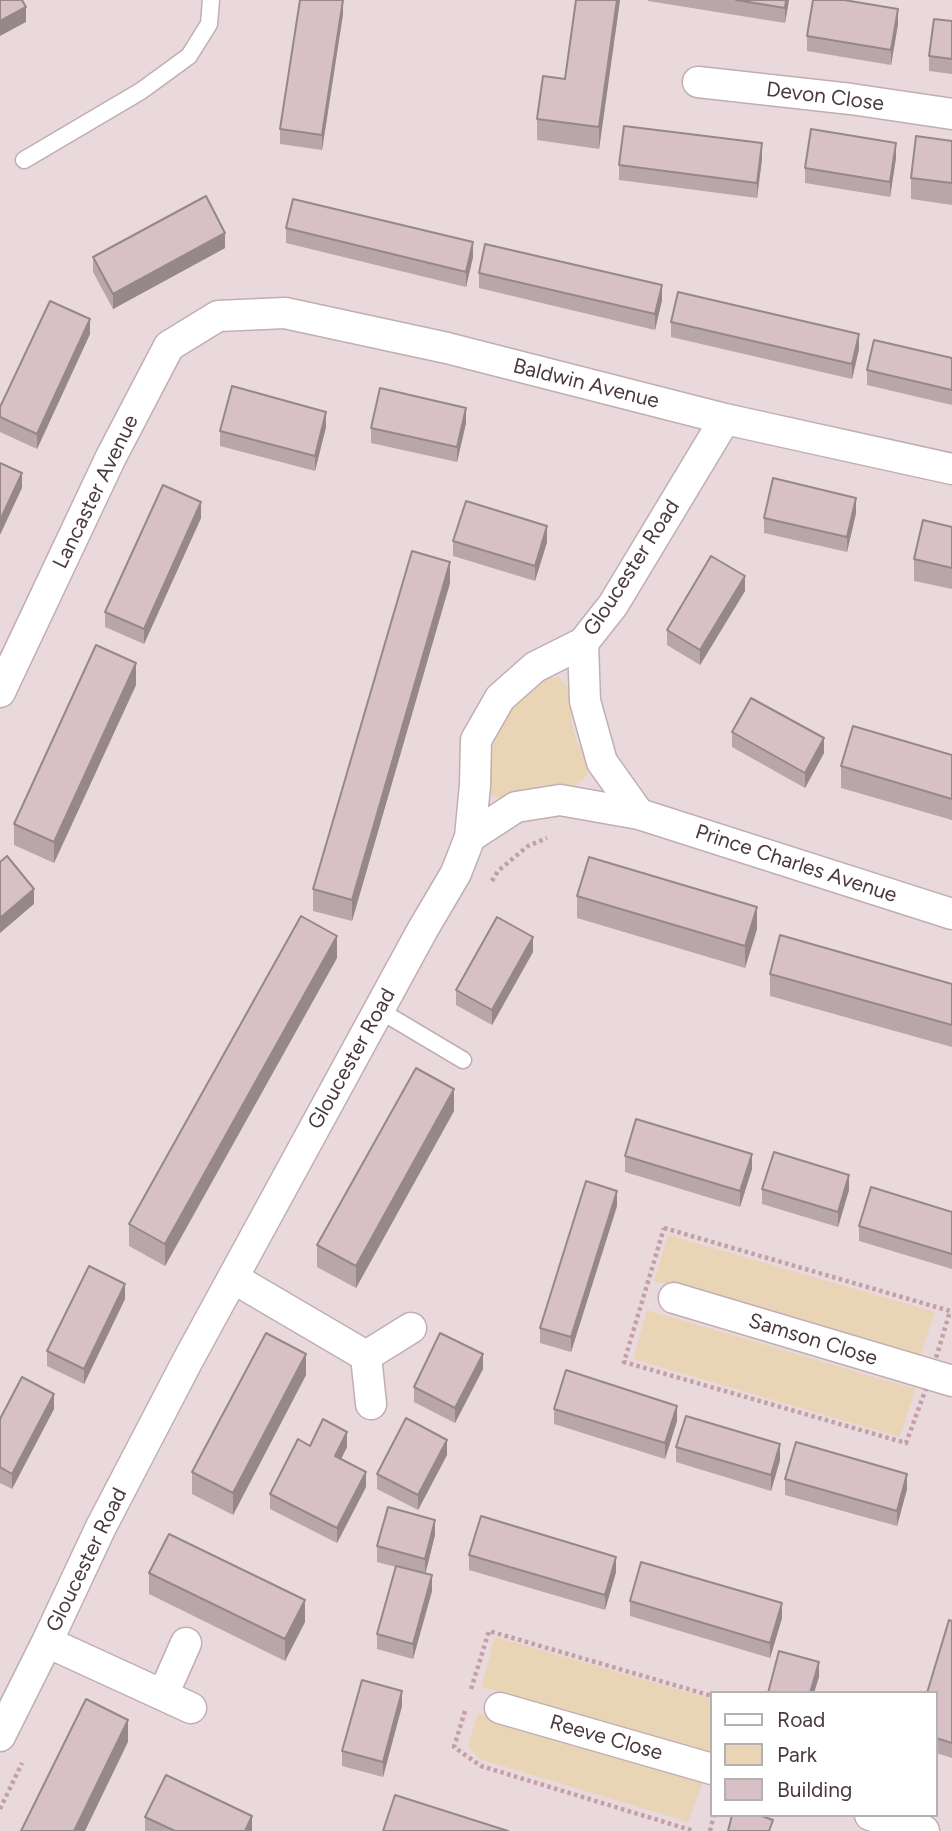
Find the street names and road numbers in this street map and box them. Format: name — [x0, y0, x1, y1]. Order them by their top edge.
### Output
street label: Devon Close — [765, 77, 885, 117]
street label: Baldwin Avenue — [510, 354, 662, 414]
street label: Lancaster Avenue — [48, 411, 144, 573]
street label: Gloucester Road — [579, 495, 685, 641]
street label: Prince Charles Avenue — [692, 819, 900, 909]
street label: Gloucester Road — [303, 984, 401, 1134]
street label: Samson Close — [745, 1308, 881, 1372]
street label: Gloucester Road — [41, 1484, 133, 1636]
street label: Reeve Close — [547, 1710, 665, 1766]

